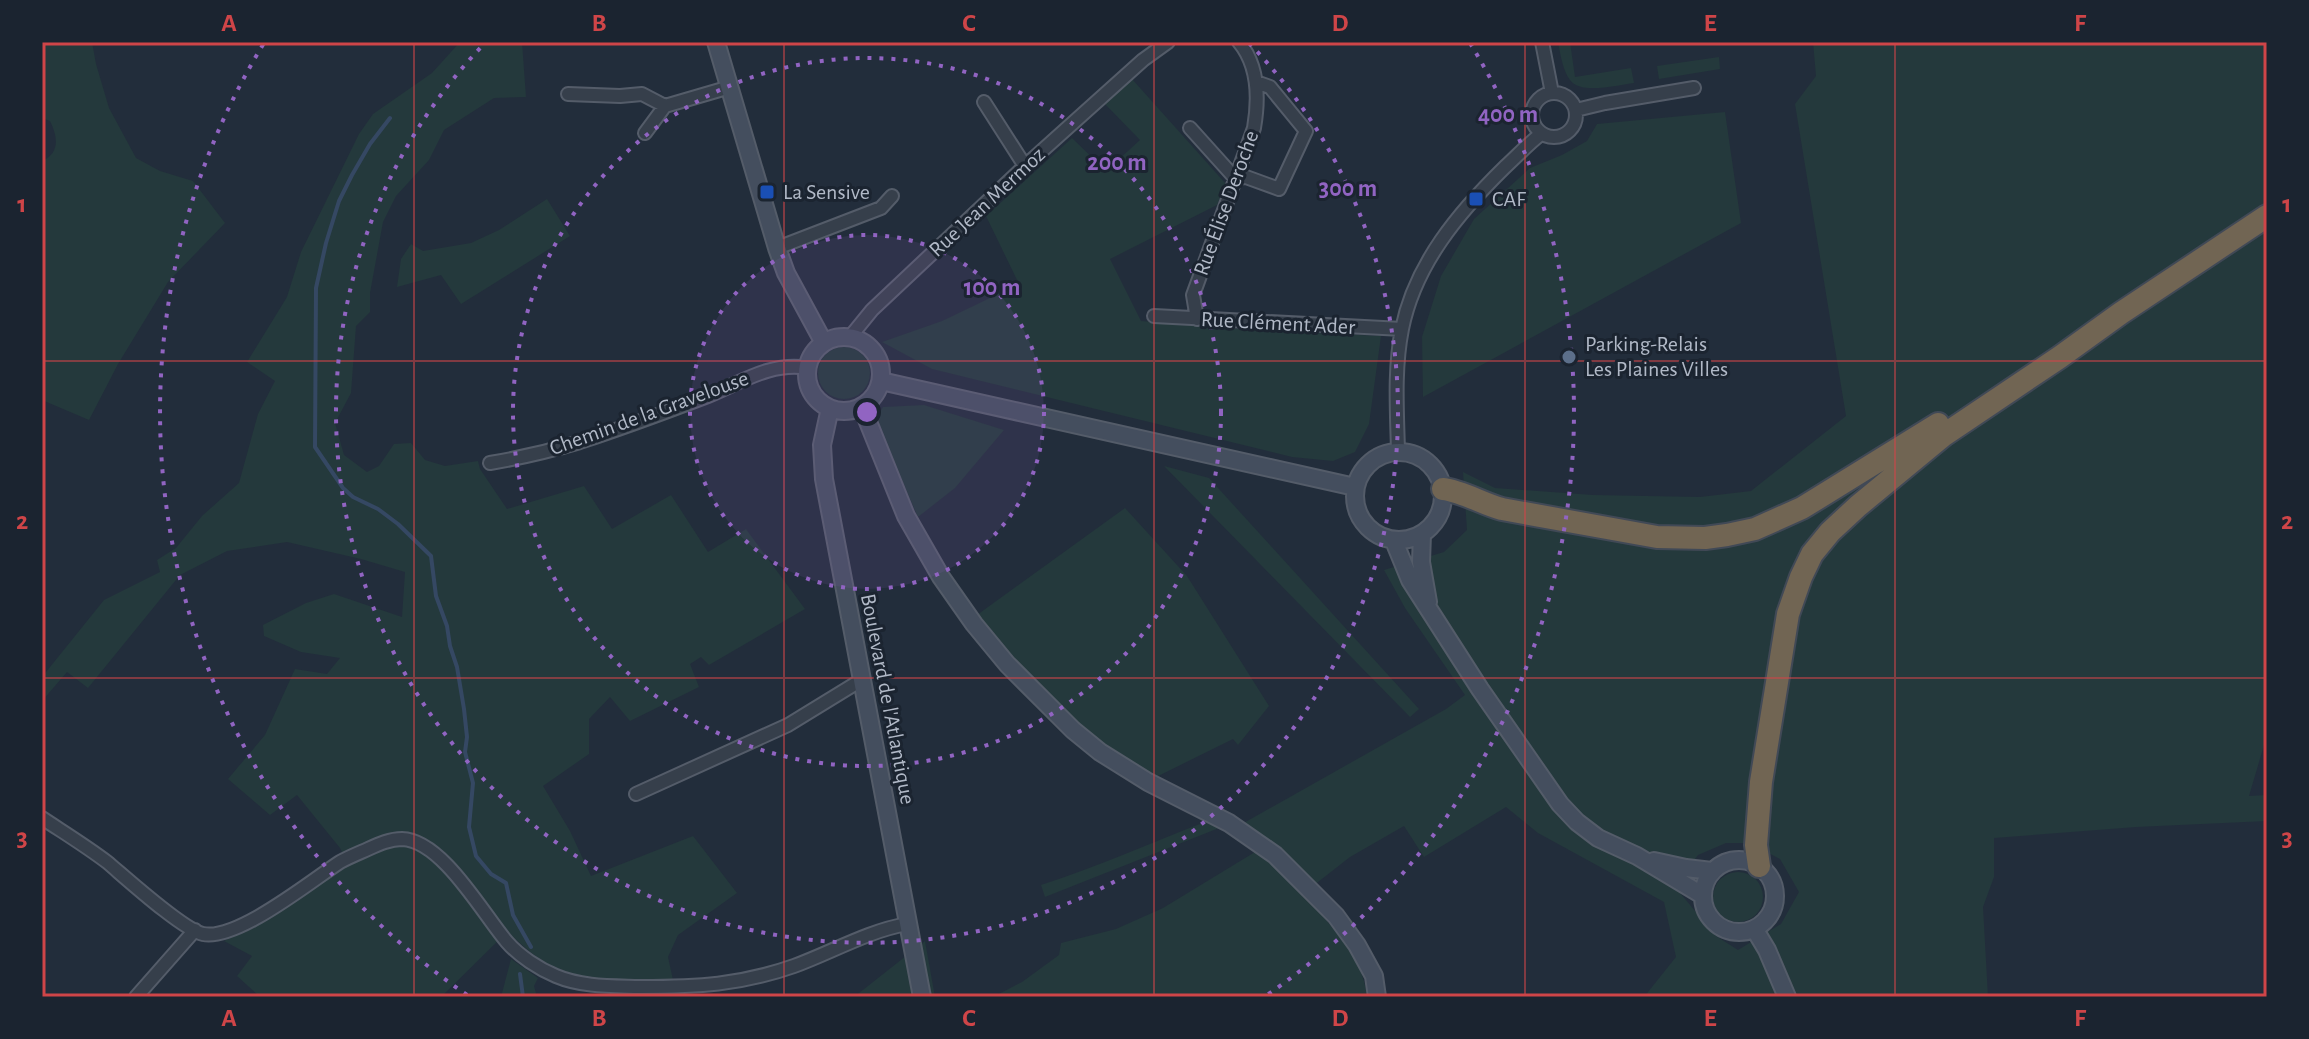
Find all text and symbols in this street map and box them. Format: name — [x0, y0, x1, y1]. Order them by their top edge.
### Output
text: A — [221, 10, 237, 36]
text: B — [591, 10, 607, 36]
text: C — [962, 10, 976, 36]
text: D — [1331, 10, 1349, 36]
text: E — [1703, 10, 1717, 36]
text: F — [2074, 10, 2087, 36]
text: 400 m — [1478, 103, 1538, 127]
street label: Rue Élise Deroche — [1189, 127, 1262, 278]
street label: Rue Jean Mermoz — [925, 143, 1049, 261]
text: 200 m — [1087, 151, 1147, 175]
text: 300 m — [1319, 177, 1377, 201]
place label: La Sensive — [783, 181, 870, 203]
marker: La Sensive — [758, 183, 776, 201]
place label: CAF — [1492, 188, 1526, 210]
marker: CAF — [1467, 190, 1485, 208]
text: 1 — [17, 191, 27, 217]
text: 1 — [2282, 191, 2292, 217]
text: 100 m — [964, 276, 1020, 300]
street label: Rue Clément Ader — [1200, 308, 1356, 338]
place label: Parking-Relais Les Plaines Villes — [1585, 333, 1728, 380]
marker: Parking-Relais Les Plaines Villes — [1560, 348, 1578, 366]
street label: Chemin de la Gravelouse — [547, 367, 751, 459]
centre of rings — [853, 398, 881, 426]
text: 2 — [16, 508, 28, 534]
text: 2 — [2281, 508, 2293, 534]
street label: Boulevard de l'Atlantique — [857, 592, 919, 806]
text: 3 — [16, 825, 28, 851]
text: 3 — [2281, 825, 2293, 851]
text: A — [221, 1005, 237, 1031]
text: B — [591, 1005, 607, 1031]
text: C — [962, 1005, 976, 1031]
text: D — [1331, 1005, 1349, 1031]
text: E — [1703, 1005, 1717, 1031]
text: F — [2074, 1005, 2087, 1031]

